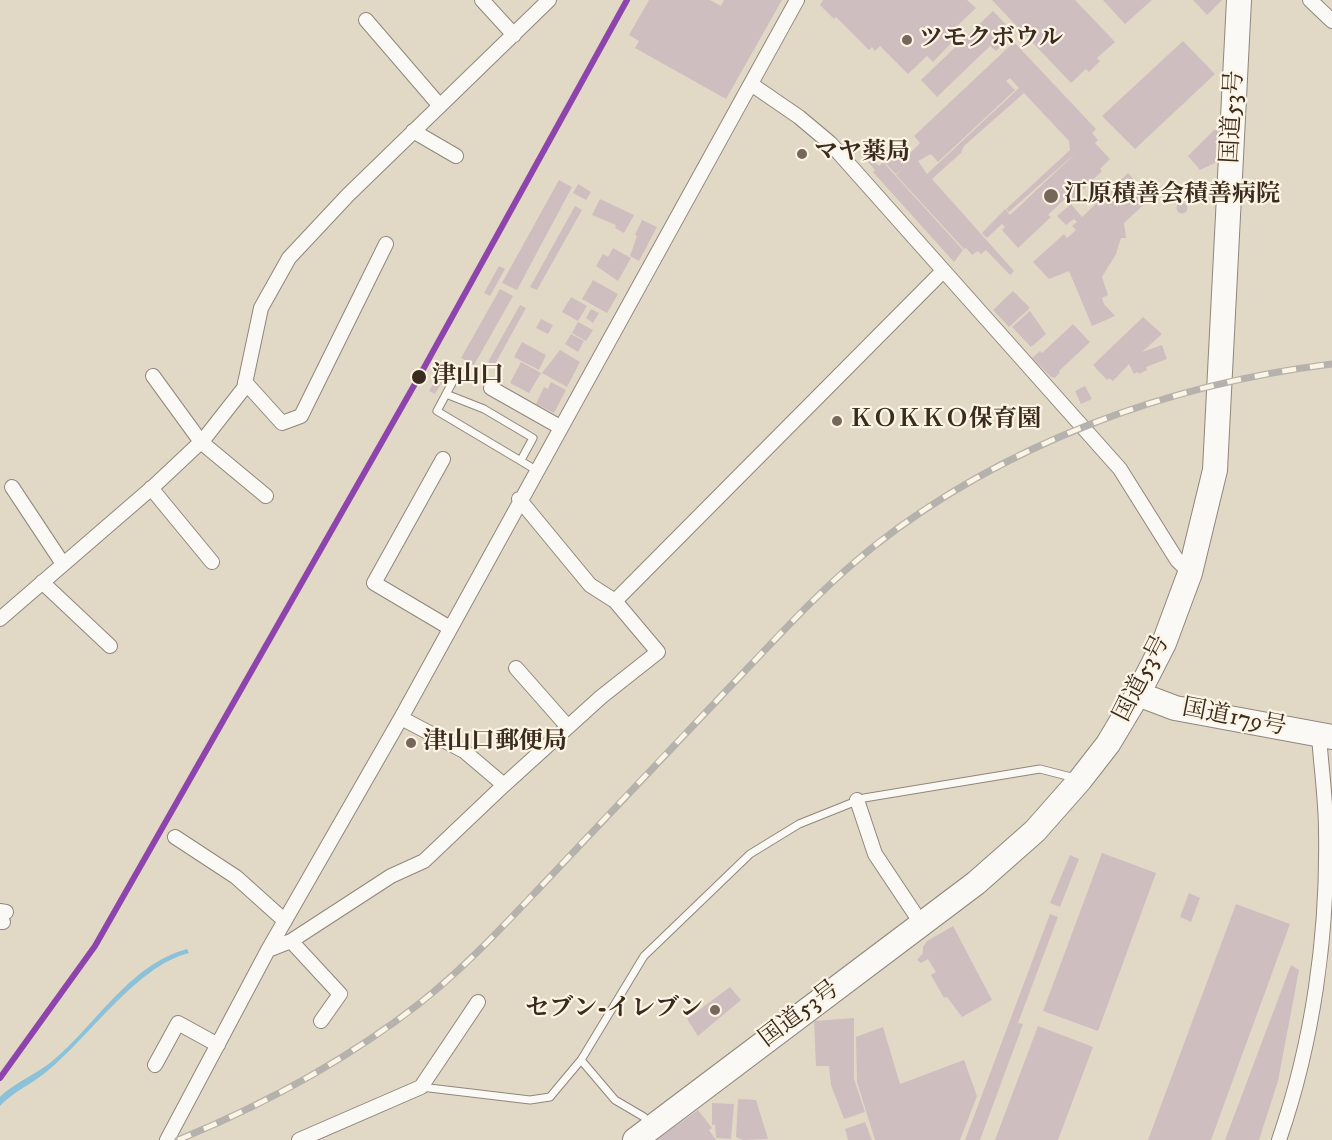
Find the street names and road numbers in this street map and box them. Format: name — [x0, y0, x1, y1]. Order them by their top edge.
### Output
street label: 国道53号 — [1217, 70, 1251, 164]
street label: 国道53号 — [1109, 631, 1177, 727]
street label: 国道179号 — [1180, 695, 1288, 743]
street label: 国道53号 — [754, 976, 846, 1054]

